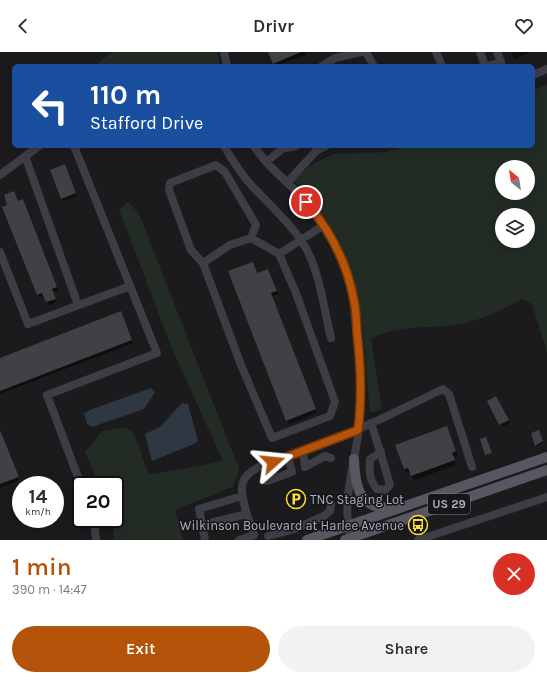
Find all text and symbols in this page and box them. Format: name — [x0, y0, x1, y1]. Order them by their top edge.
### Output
icon: back — [12, 15, 34, 37]
text: Drivr — [253, 15, 294, 37]
icon: heart — [513, 15, 535, 37]
text: 110 m — [90, 78, 161, 111]
icon: left — [24, 80, 76, 132]
text: Stafford Drive — [90, 112, 203, 134]
north arrow — [495, 160, 535, 200]
map controls — [495, 160, 535, 248]
pin — [289, 185, 323, 219]
icon: arrive — [295, 191, 317, 213]
button: layers — [495, 208, 535, 248]
position arrow — [252, 441, 294, 483]
speed limit sign: 20 — [72, 476, 124, 528]
text: 14 — [28, 485, 48, 508]
parking icon: TNC Staging Lot — [285, 488, 307, 510]
place label: TNC Staging Lot — [310, 492, 404, 507]
road number: US 29 — [428, 494, 470, 514]
text: km/h — [25, 506, 51, 518]
bus stop icon: Wilkinson Boulevard at Harlee Avenue — [407, 514, 429, 536]
place label: Wilkinson Boulevard at Harlee Avenue — [180, 518, 404, 533]
text: 1 min — [12, 553, 72, 581]
button: close — [493, 553, 535, 595]
text: 390 m · 14:47 — [12, 582, 87, 597]
button: Exit — [12, 626, 270, 672]
button: Share — [278, 626, 535, 672]

